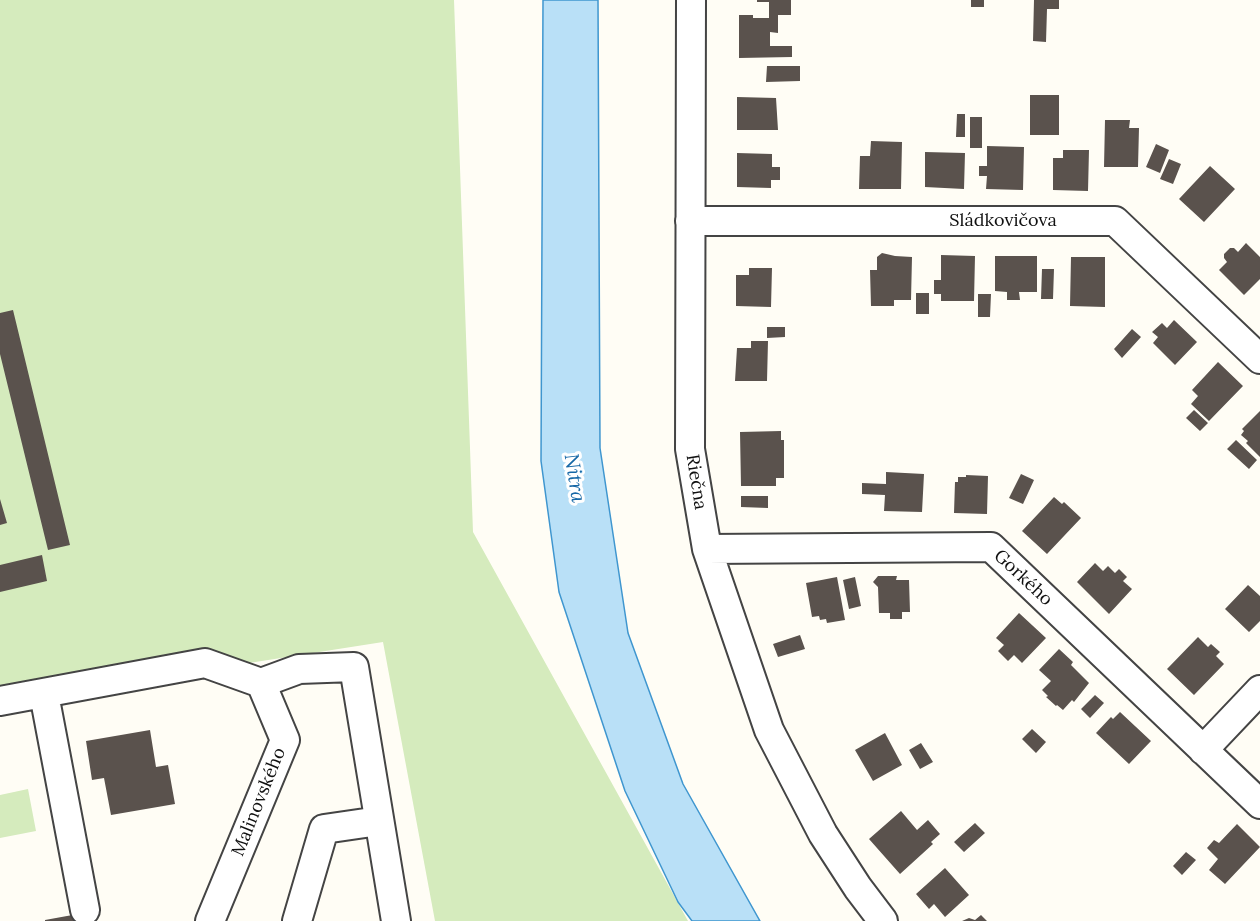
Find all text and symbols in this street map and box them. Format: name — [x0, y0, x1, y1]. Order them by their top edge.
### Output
street label: Sládkovičova — [949, 210, 1057, 232]
water label: Nitra — [558, 452, 590, 504]
street label: Riečna — [681, 453, 711, 511]
street label: Gorkého — [989, 545, 1057, 611]
street label: Malinovského — [227, 745, 291, 859]

